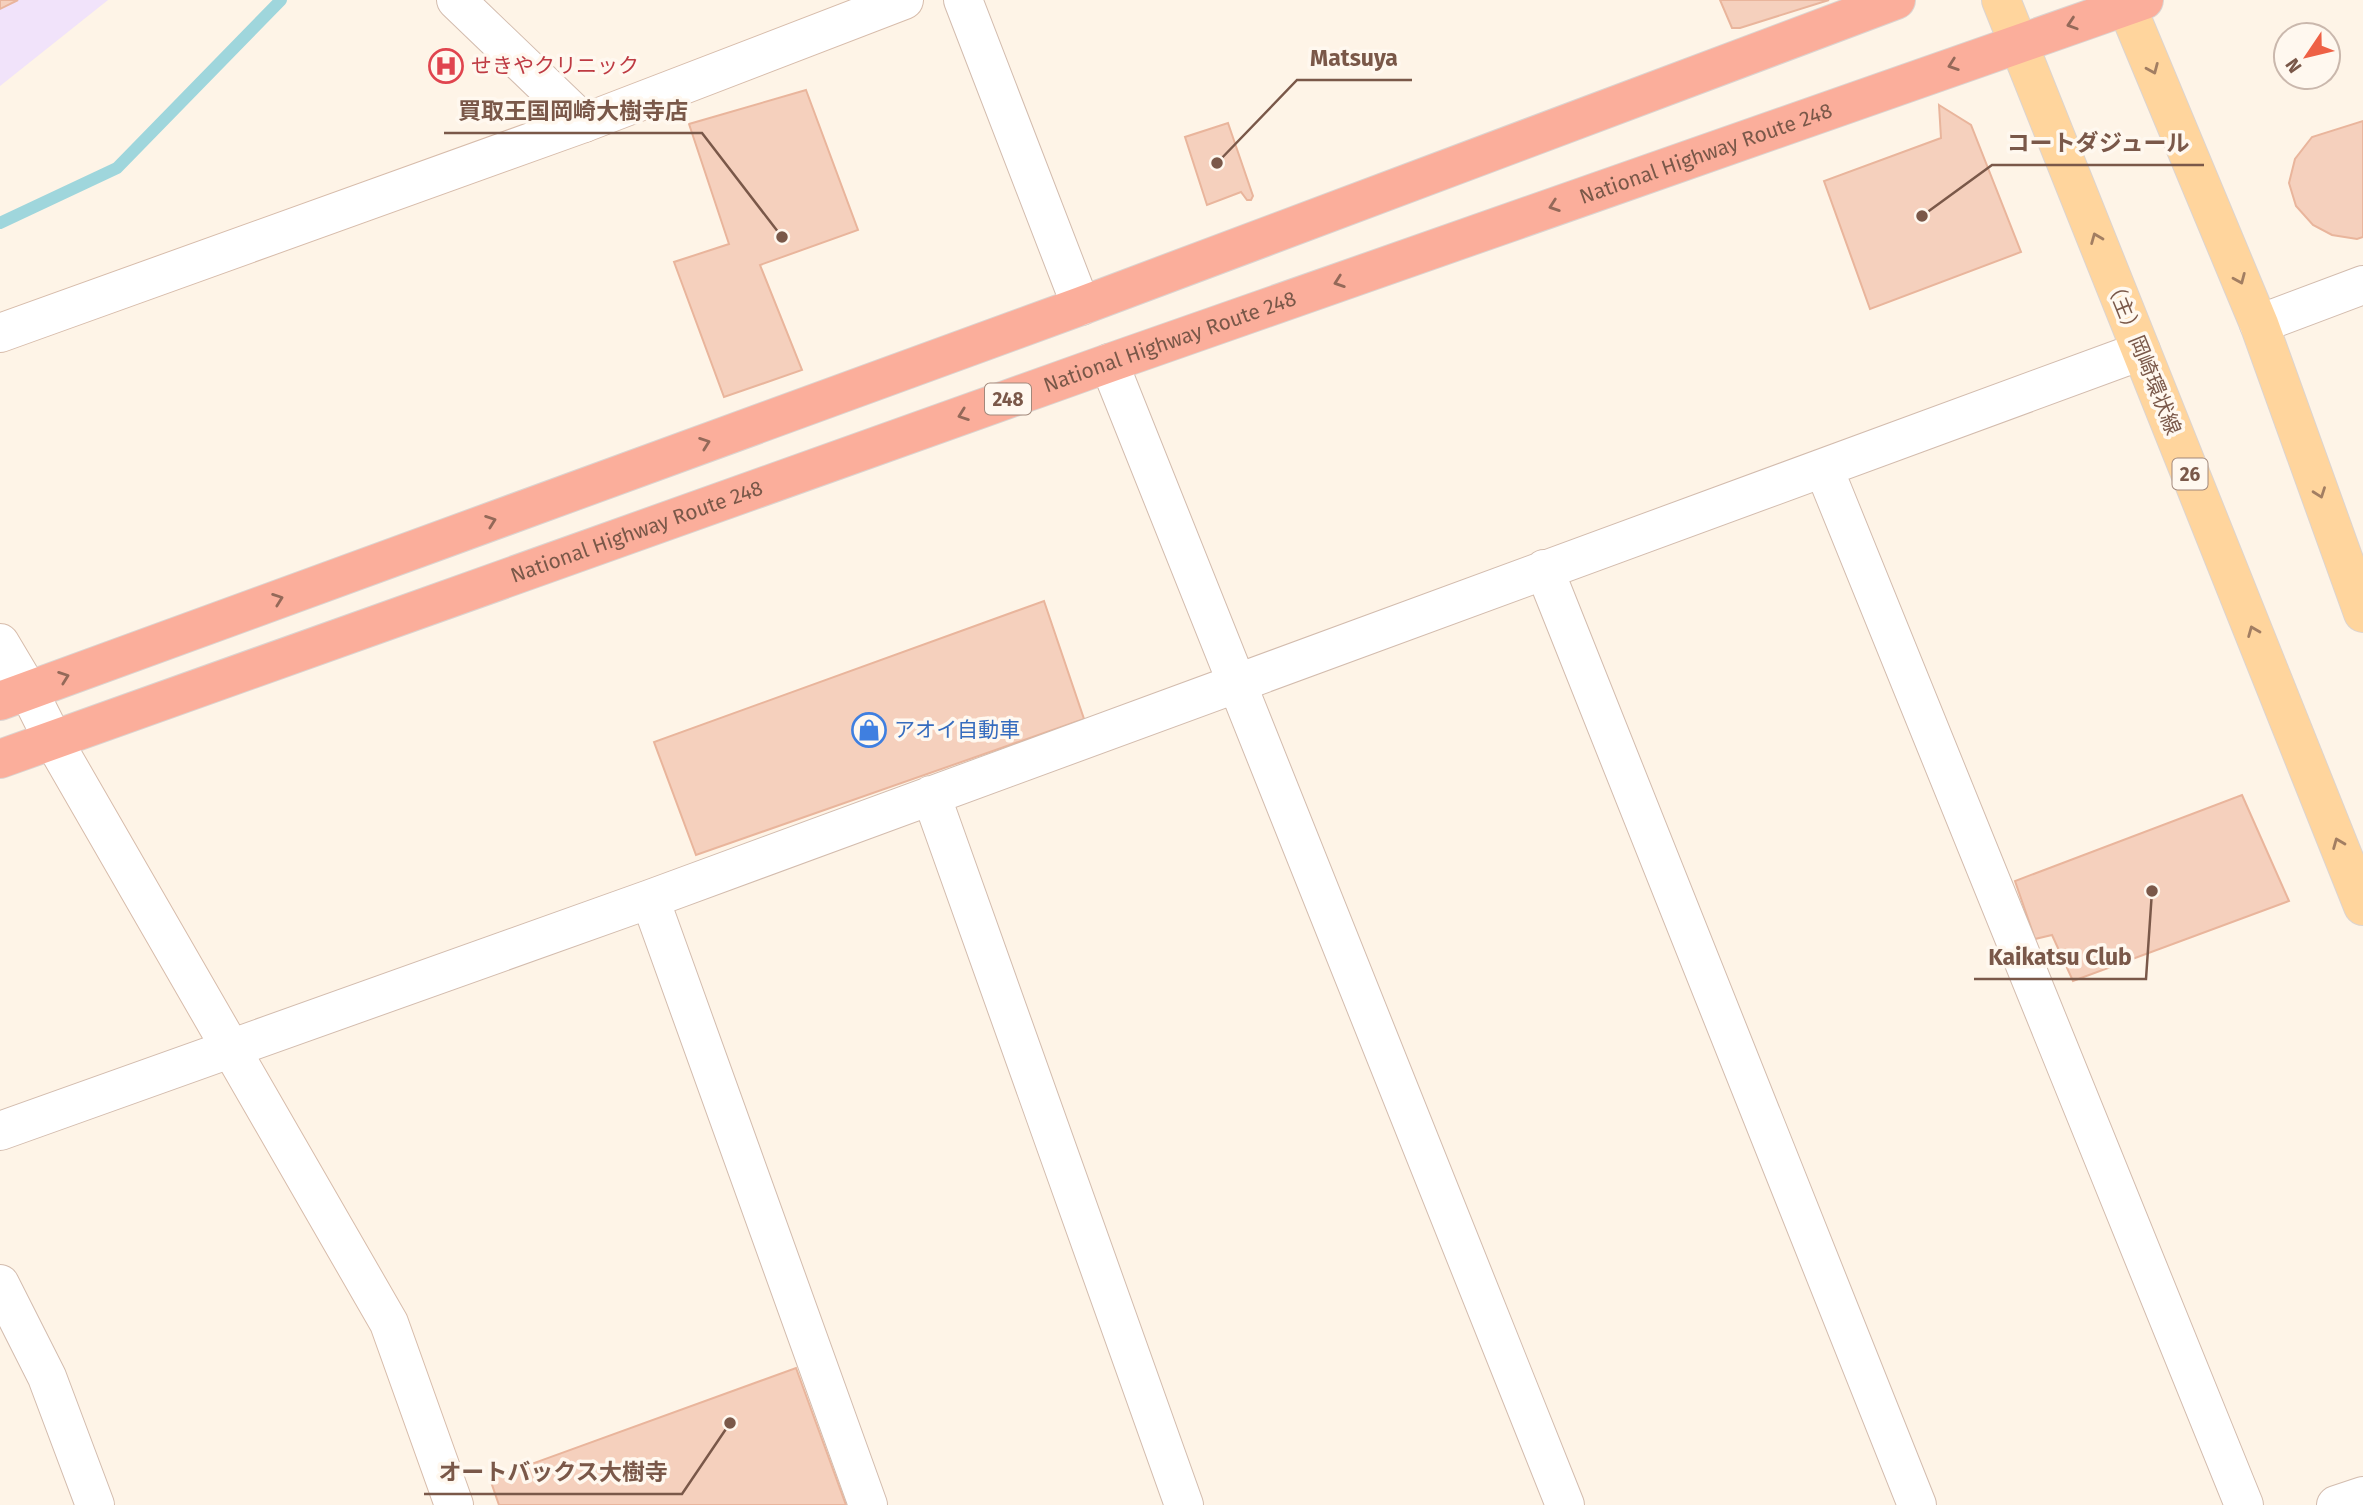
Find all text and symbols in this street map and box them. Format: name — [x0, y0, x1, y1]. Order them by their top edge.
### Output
one-way arrow — [2067, 16, 2079, 31]
north arrow — [2272, 21, 2342, 91]
callout: Matsuya — [1297, 36, 1412, 80]
text: Matsuya — [1310, 44, 1398, 72]
hospital icon: せきやクリニック — [427, 47, 465, 85]
place label: せきやクリニック — [471, 53, 639, 79]
text: N — [2280, 54, 2307, 77]
one-way arrow — [1948, 57, 1960, 71]
one-way arrow — [2145, 62, 2159, 75]
callout: 買取王国岡崎大樹寺店 — [444, 89, 702, 133]
text: 買取王国岡崎大樹寺店 — [458, 97, 688, 125]
street label: National Highway Route 248 — [1576, 97, 1836, 210]
callout: コートダジュール — [1992, 121, 2204, 165]
text: コートダジュール — [2007, 129, 2189, 157]
one-way arrow — [1548, 198, 1561, 212]
one-way arrow — [2090, 233, 2104, 245]
street label: （主）岡崎環状線 — [2099, 273, 2187, 439]
one-way arrow — [2232, 273, 2246, 285]
one-way arrow — [1334, 274, 1346, 288]
street label: National Highway Route 248 — [1040, 285, 1300, 398]
road number: 248 — [985, 384, 1031, 414]
one-way arrow — [958, 407, 970, 421]
one-way arrow — [699, 437, 711, 451]
road number: 26 — [2172, 458, 2208, 489]
street label: National Highway Route 248 — [507, 475, 766, 589]
one-way arrow — [2312, 486, 2326, 498]
one-way arrow — [485, 515, 497, 529]
one-way arrow — [271, 593, 283, 607]
one-way arrow — [2248, 626, 2262, 638]
one-way arrow — [57, 671, 70, 685]
shop icon: アオイ自動車 — [850, 711, 888, 749]
place label: アオイ自動車 — [894, 717, 1020, 743]
one-way arrow — [2332, 837, 2346, 849]
callout: Kaikatsu Club — [1974, 935, 2146, 979]
text: Kaikatsu Club — [1988, 943, 2132, 971]
callout: オートバックス大樹寺 — [424, 1450, 682, 1494]
text: オートバックス大樹寺 — [438, 1458, 668, 1486]

